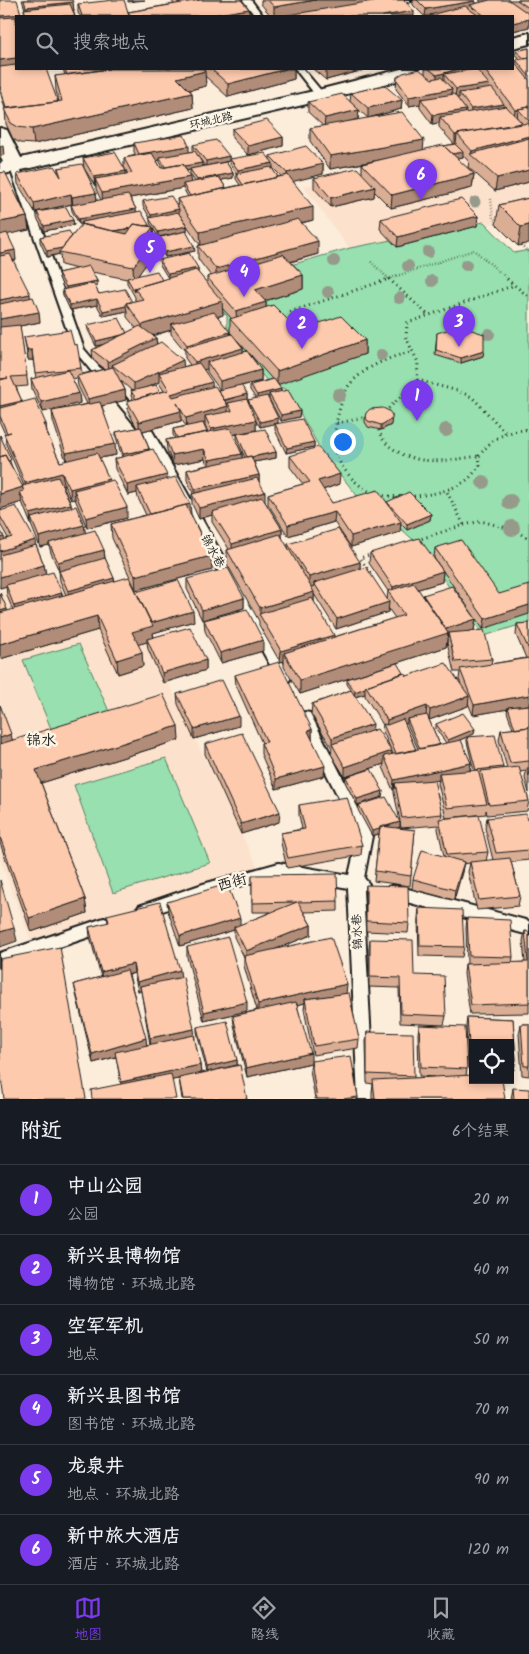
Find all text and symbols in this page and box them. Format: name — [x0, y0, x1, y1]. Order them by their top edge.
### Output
search box — [15, 15, 514, 70]
text: 搜索地点 — [73, 28, 149, 58]
icon: search — [33, 29, 61, 57]
street label: 环城北路 — [188, 107, 235, 135]
pin: 6 — [405, 159, 437, 200]
pin: 5 — [134, 232, 166, 273]
pin: 4 — [228, 256, 260, 297]
pin: 3 — [443, 306, 475, 347]
pin: 2 — [286, 308, 318, 349]
pin: 1 — [401, 380, 433, 421]
your location — [330, 429, 356, 455]
street label: 锦水巷 — [196, 531, 230, 572]
district label: 锦水 — [26, 729, 56, 753]
street label: 西街 — [215, 867, 250, 898]
street label: 锦水巷 — [347, 914, 368, 950]
map controls — [469, 1039, 514, 1084]
button: locate — [469, 1039, 514, 1084]
text: 附近 — [20, 1115, 62, 1148]
text: 6个结果 — [452, 1119, 509, 1144]
text: 中山公园 — [67, 1172, 143, 1202]
text: 1 — [34, 1187, 38, 1212]
text: 20 m — [473, 1187, 509, 1212]
text: 公园 — [67, 1202, 99, 1227]
text: 新兴县博物馆 — [67, 1242, 181, 1272]
text: 2 — [31, 1257, 41, 1282]
text: 40 m — [473, 1257, 509, 1282]
text: 博物馆 · 环城北路 — [67, 1272, 196, 1297]
text: 空军军机 — [67, 1312, 143, 1342]
text: 3 — [32, 1327, 40, 1352]
text: 50 m — [473, 1327, 509, 1352]
text: 地点 — [67, 1342, 99, 1367]
text: 新兴县图书馆 — [67, 1382, 181, 1412]
text: 4 — [32, 1397, 40, 1422]
text: 70 m — [474, 1397, 509, 1422]
text: 图书馆 · 环城北路 — [67, 1412, 196, 1437]
text: 龙泉井 — [67, 1452, 124, 1482]
text: 5 — [32, 1467, 40, 1492]
text: 90 m — [474, 1467, 509, 1492]
text: 地点 · 环城北路 — [67, 1482, 180, 1507]
text: 新中旅大酒店 — [67, 1522, 181, 1552]
text: 6 — [32, 1537, 40, 1562]
text: 120 m — [468, 1537, 509, 1562]
text: 酒店 · 环城北路 — [67, 1552, 180, 1577]
tab: 地图 — [74, 1594, 102, 1646]
tab: 路线 — [250, 1594, 278, 1646]
tab: 收藏 — [427, 1594, 455, 1646]

